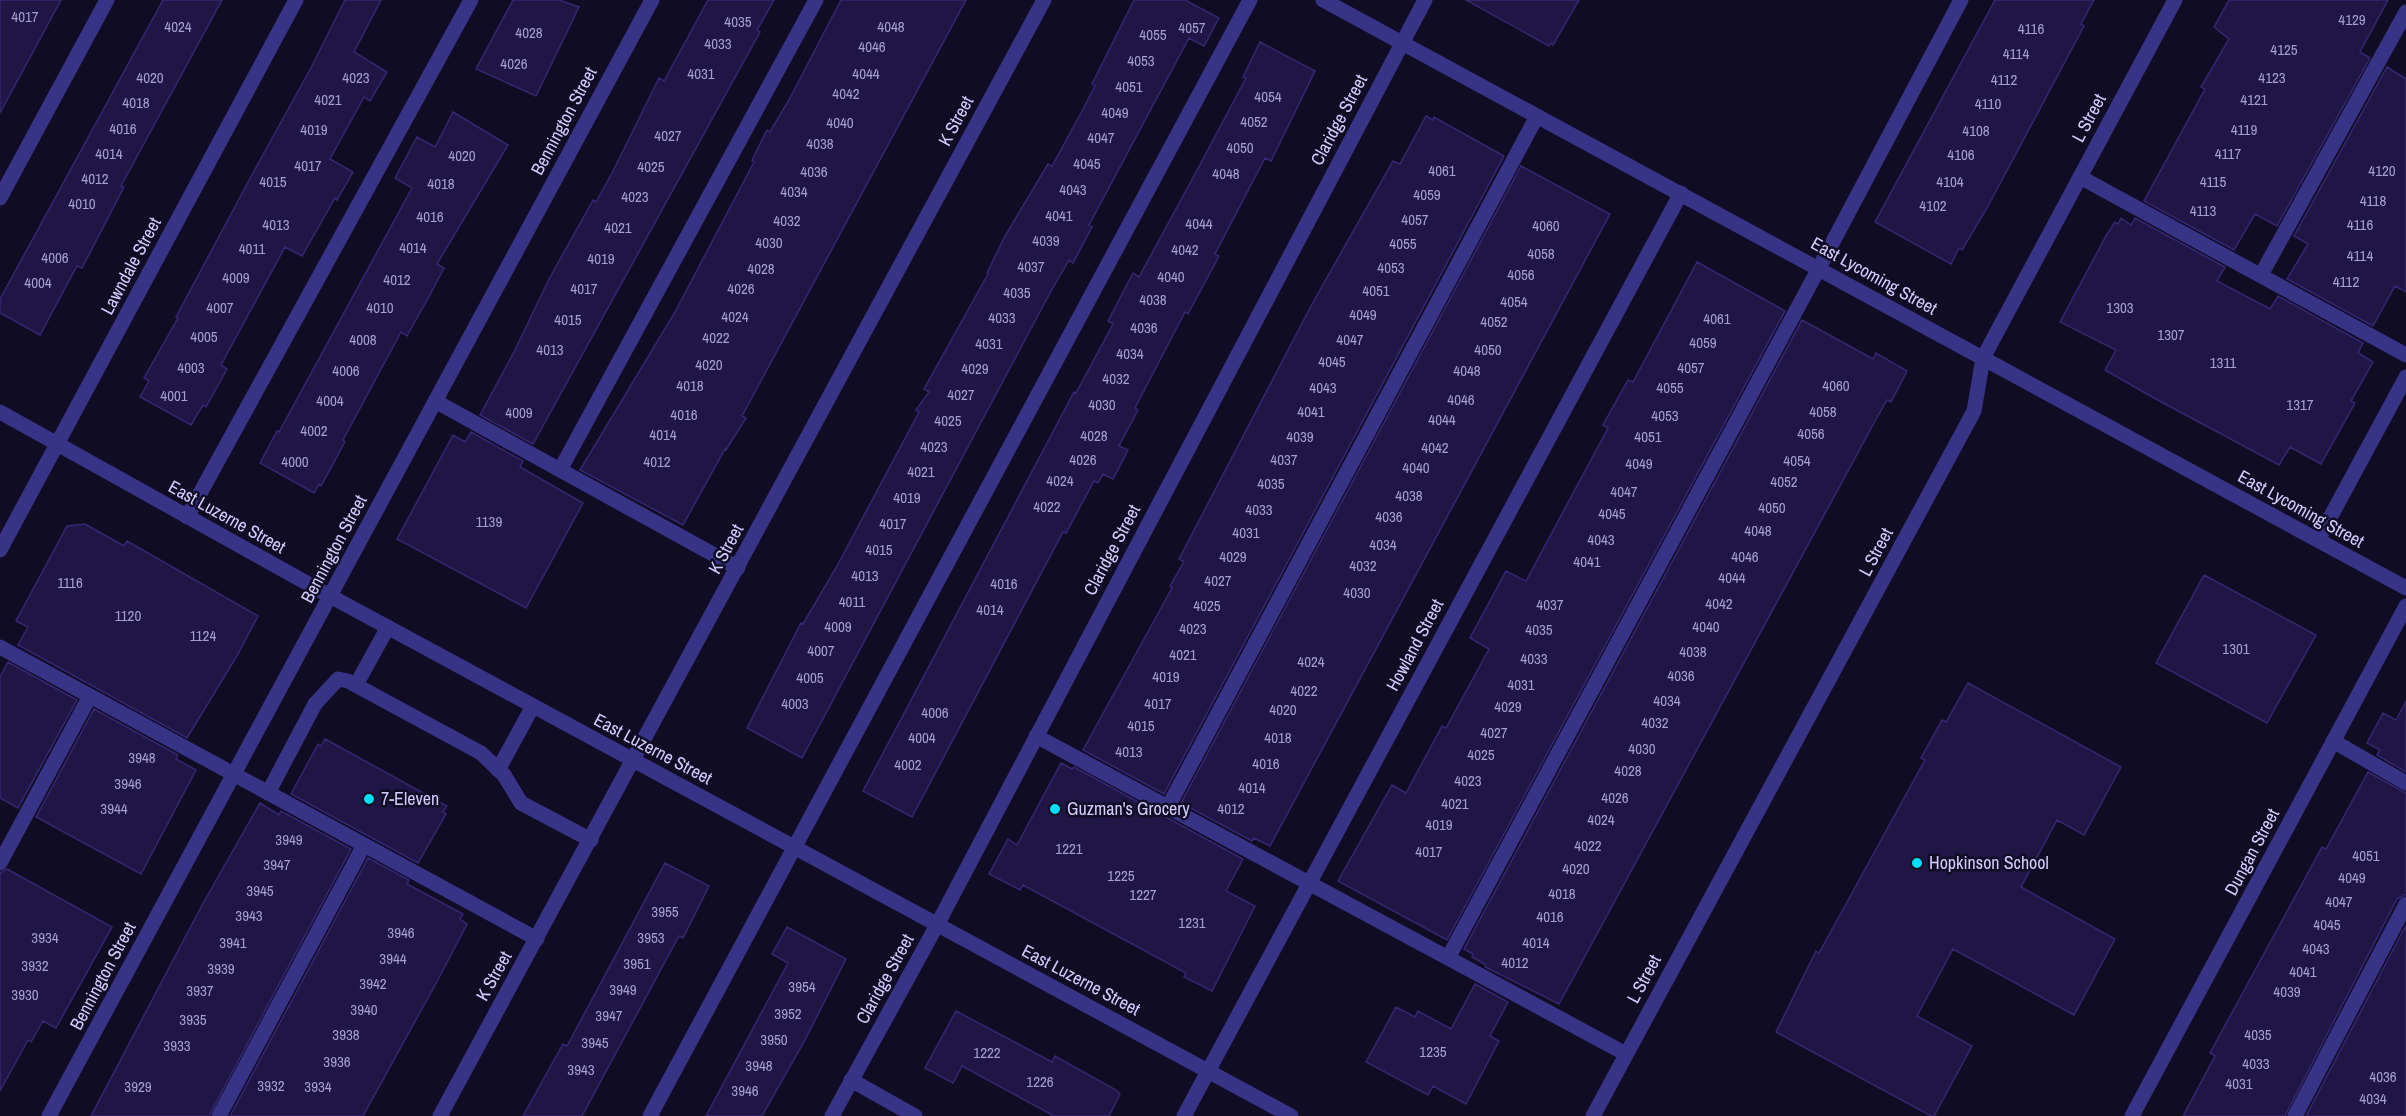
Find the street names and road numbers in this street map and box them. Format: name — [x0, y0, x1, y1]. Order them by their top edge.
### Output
street label: Bennington Street — [525, 62, 603, 179]
street label: Claridge Street — [1304, 70, 1373, 169]
street label: L Street — [2066, 89, 2112, 146]
street label: K Street — [932, 91, 979, 150]
street label: Lawndale Street — [94, 213, 167, 319]
street label: East Lycoming Street — [1807, 231, 1942, 321]
street label: East Lycoming Street — [2234, 464, 2369, 554]
street label: East Luzerne Street — [164, 474, 290, 559]
street label: Bennington Street — [295, 490, 373, 607]
street label: Claridge Street — [1077, 500, 1146, 599]
street label: K Street — [702, 519, 749, 578]
street label: L Street — [1853, 523, 1899, 580]
street label: Howland Street — [1380, 594, 1449, 695]
street label: East Luzerne Street — [590, 707, 717, 790]
street label: Dungan Street — [2218, 804, 2285, 900]
street label: Bennington Street — [64, 917, 142, 1034]
street label: Claridge Street — [850, 929, 920, 1028]
street label: East Luzerne Street — [1018, 938, 1145, 1021]
street label: K Street — [470, 946, 517, 1005]
street label: L Street — [1621, 950, 1667, 1007]

